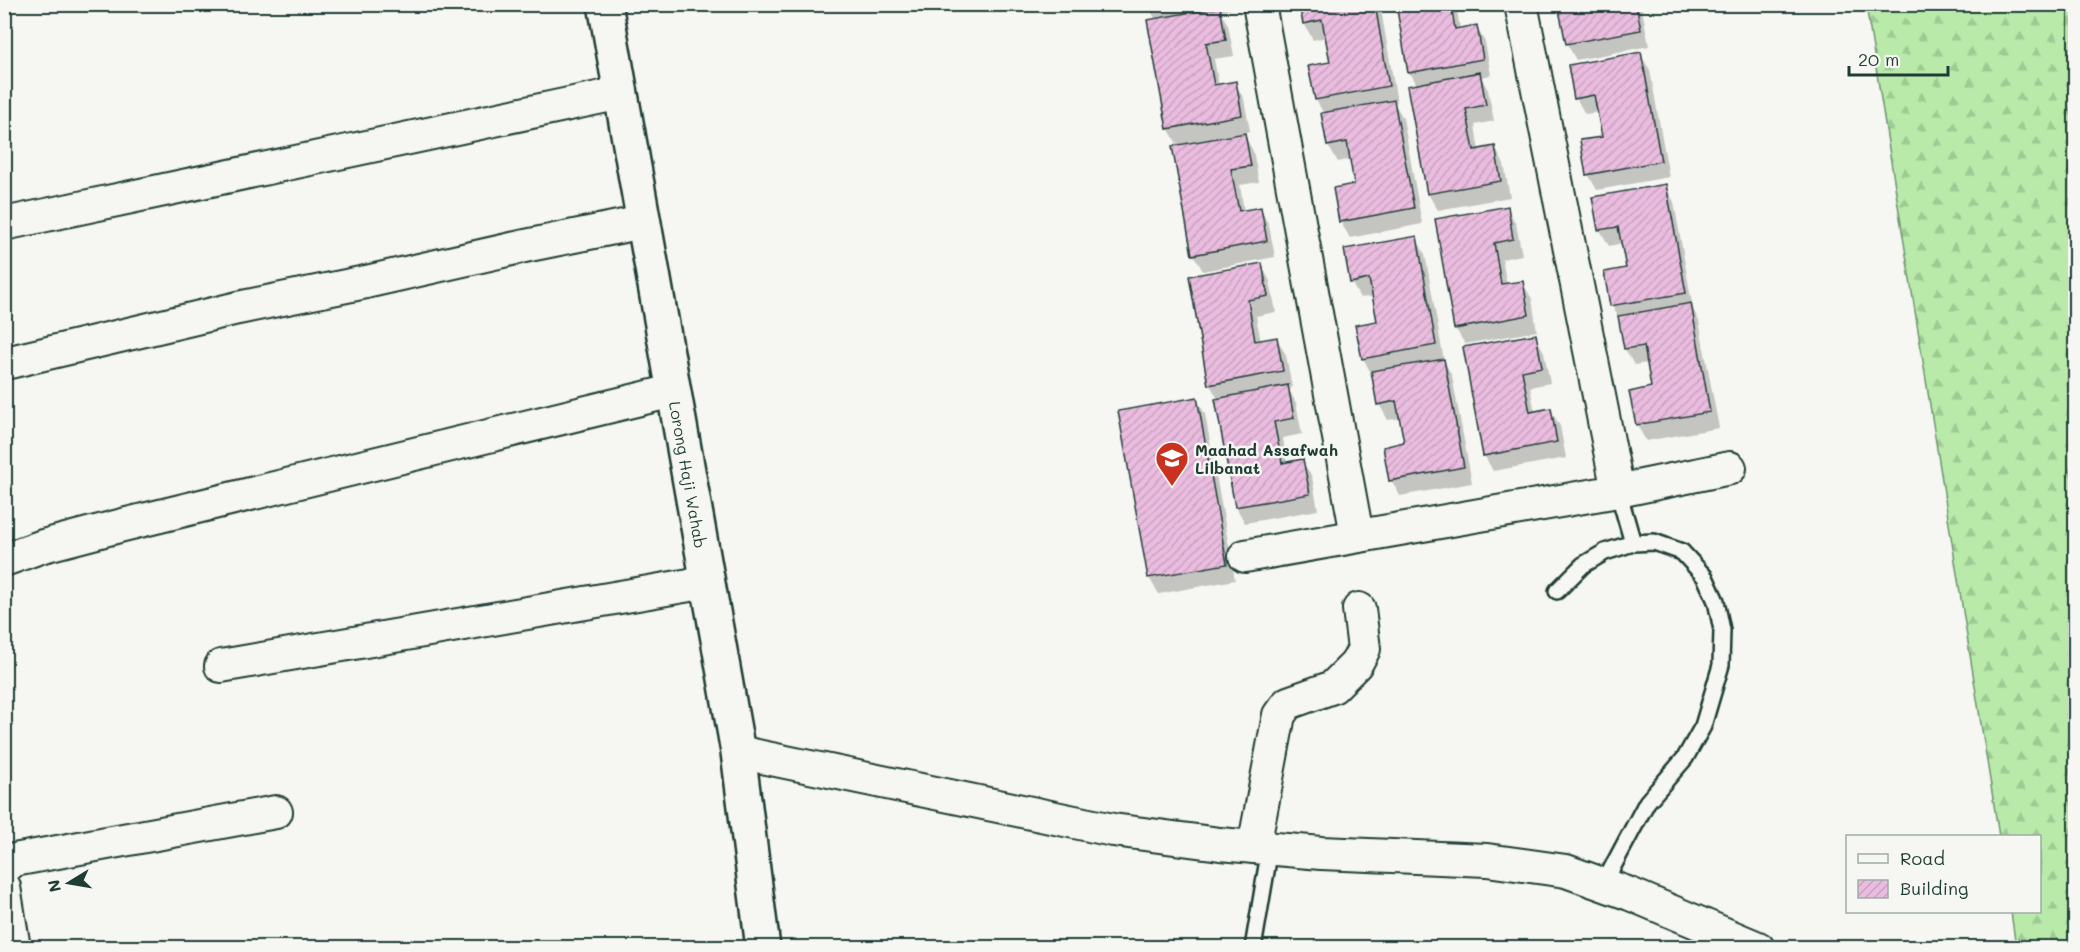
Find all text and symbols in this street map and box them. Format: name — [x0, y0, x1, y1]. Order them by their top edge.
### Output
scale bar — [1849, 39, 1948, 77]
text: 20 m — [1858, 47, 1899, 71]
street label: Lorong Haji Wahab — [665, 400, 712, 550]
place label: Maahad Assafwah Lilbanat — [1195, 439, 1338, 478]
school or university icon: Maahad Assafwah Lilbanat — [1154, 440, 1190, 487]
legend — [1846, 835, 2041, 913]
text: Road — [1900, 846, 1945, 870]
north arrow — [39, 853, 99, 913]
text: Building — [1900, 876, 1968, 900]
text: N — [42, 878, 65, 894]

